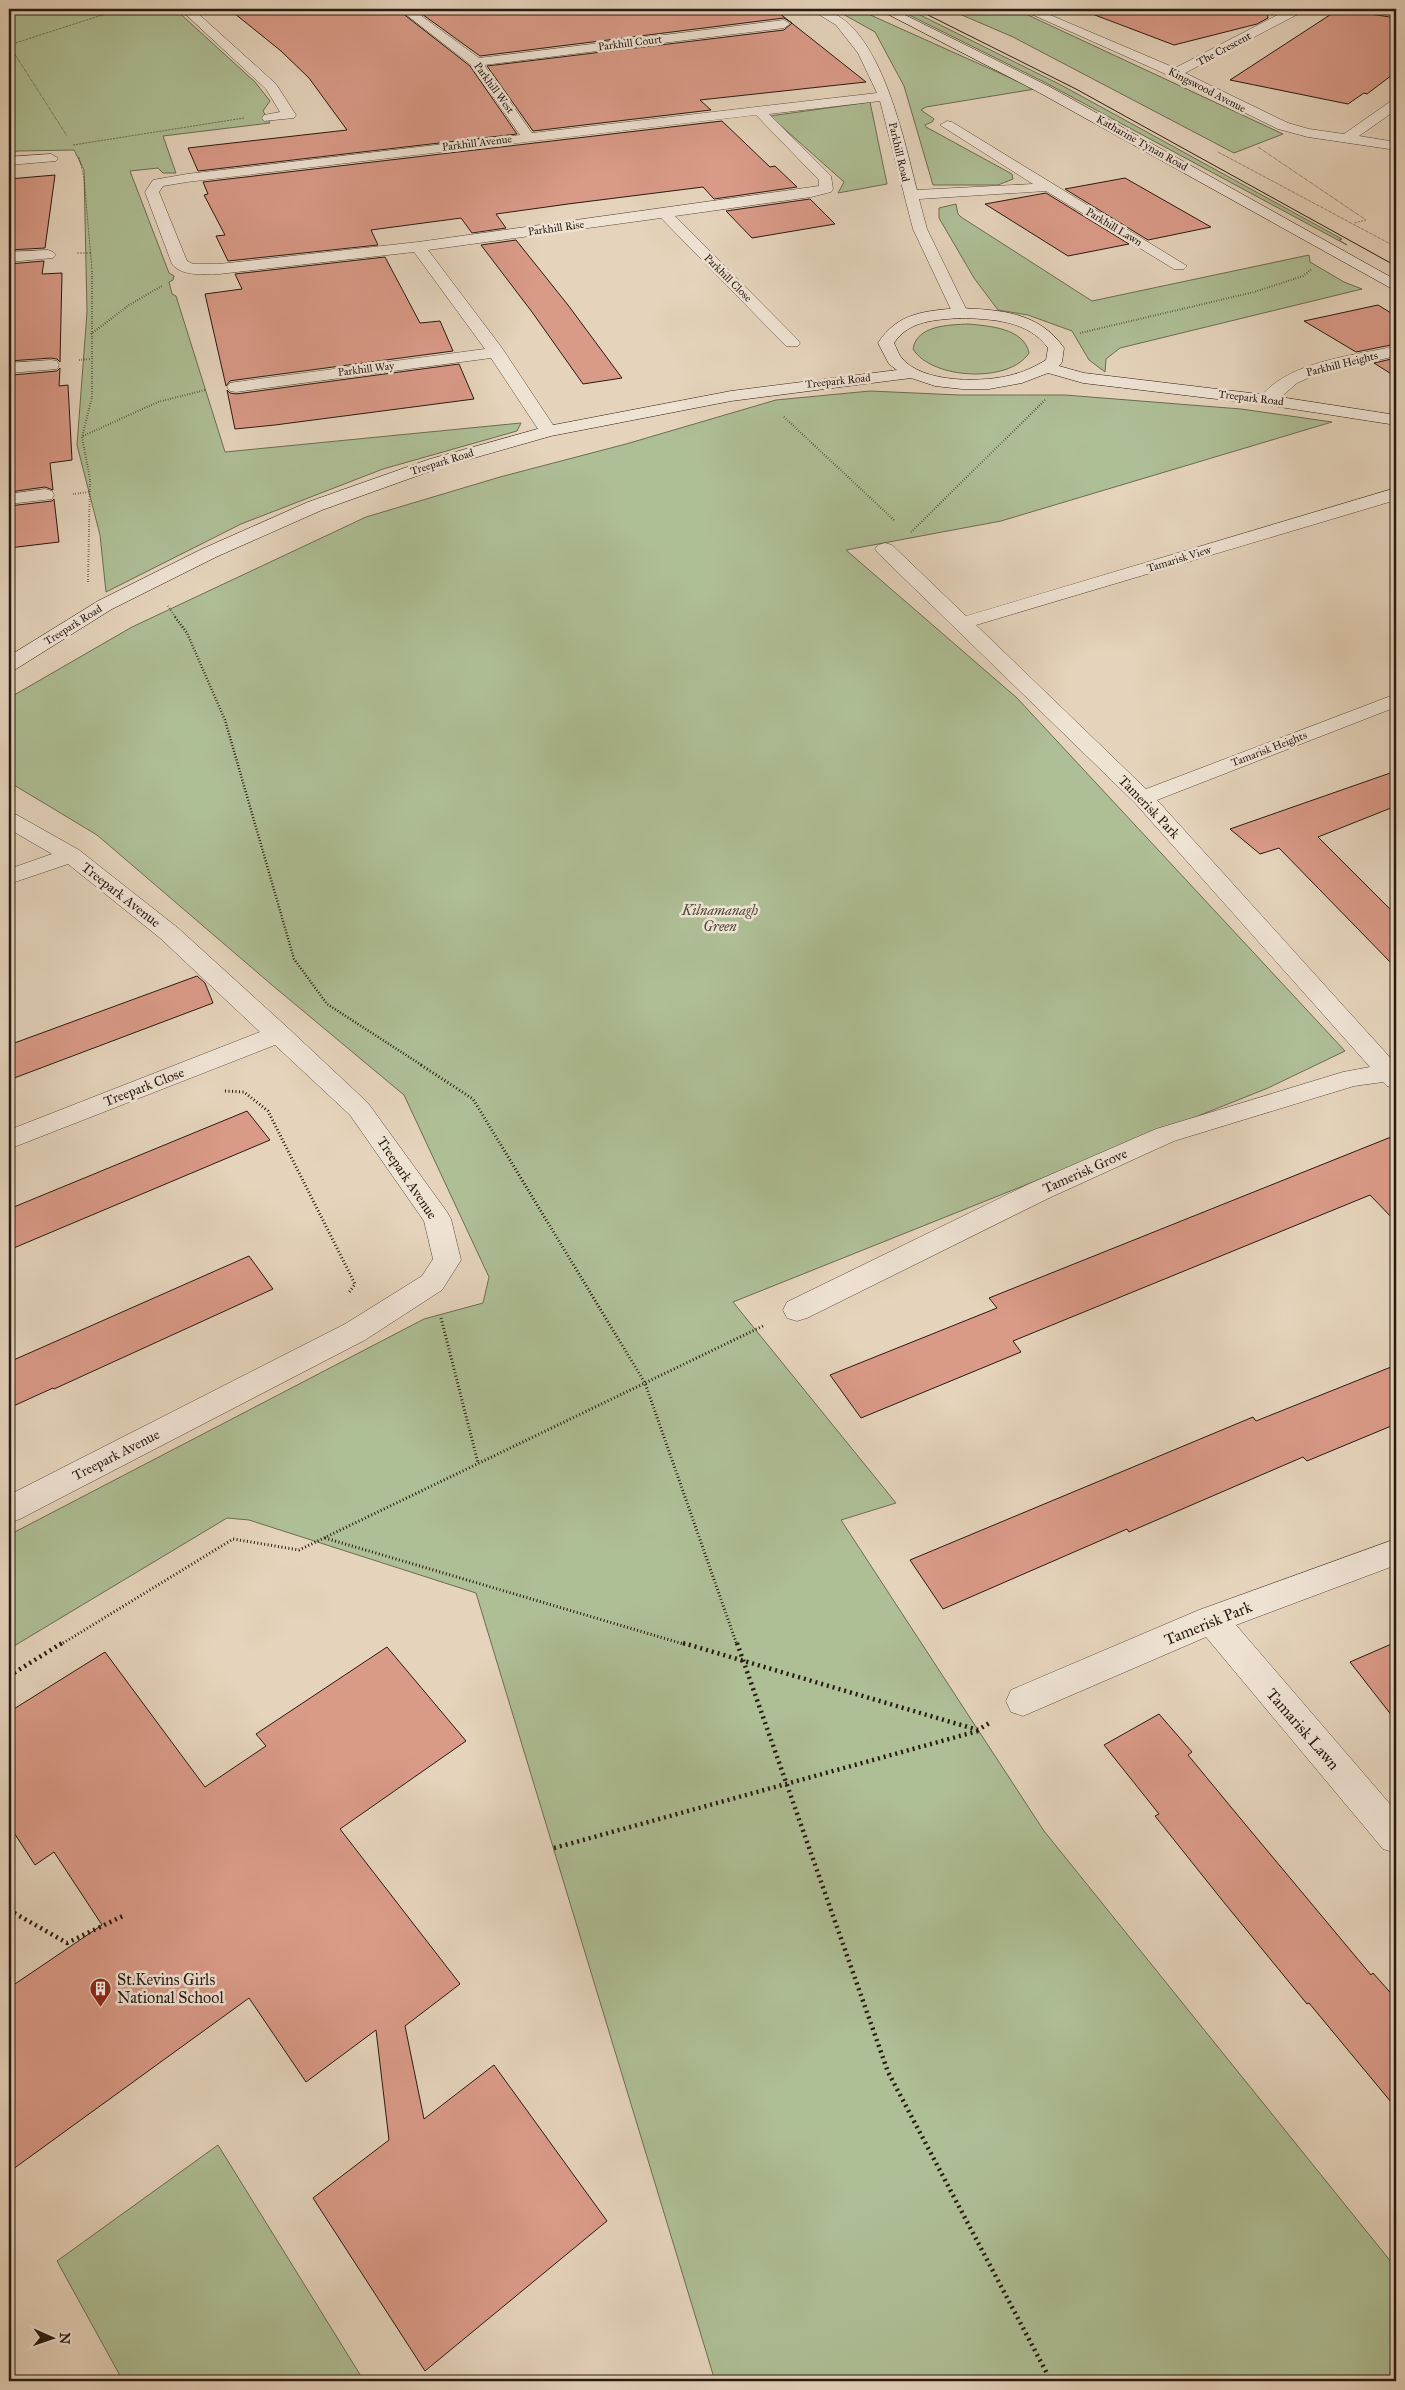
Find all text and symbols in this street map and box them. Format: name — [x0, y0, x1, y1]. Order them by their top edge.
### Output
street label: The Crescent — [1195, 29, 1254, 69]
street label: Parkhill Court — [597, 33, 663, 53]
street label: Parkhill West — [471, 60, 517, 116]
street label: Kingswood Avenue — [1166, 65, 1248, 115]
street label: Katharine Tynan Road — [1094, 113, 1190, 174]
street label: Parkhill Road — [886, 121, 912, 184]
street label: Parkhill Avenue — [441, 132, 513, 154]
street label: Parkhill Lawn — [1084, 205, 1144, 249]
street label: Parkhill Rise — [527, 218, 585, 238]
street label: Parkhill Close — [701, 251, 755, 305]
street label: Parkhill Heights — [1305, 349, 1379, 379]
street label: Parkhill Way — [337, 359, 396, 379]
street label: Treepark Road — [805, 371, 872, 391]
street label: Treepark Road — [1218, 388, 1285, 409]
street label: Treepark Road — [409, 446, 476, 478]
street label: Tamarisk View — [1145, 543, 1213, 575]
street label: Treepark Road — [42, 602, 105, 648]
street label: Tamarisk Heights — [1229, 729, 1309, 769]
street label: Tamerisk Park — [1115, 772, 1184, 842]
street label: Treepark Avenue — [78, 859, 164, 931]
park label: Kilnamanagh Green — [681, 902, 758, 935]
street label: Treepark Close — [101, 1064, 187, 1110]
street label: Treepark Avenue — [373, 1134, 441, 1223]
street label: Tamerisk Grove — [1040, 1145, 1130, 1197]
street label: Treepark Avenue — [70, 1426, 163, 1484]
street label: Tamerisk Park — [1161, 1597, 1255, 1649]
street label: Tamarisk Lawn — [1262, 1684, 1344, 1774]
place label: St.Kevins Girls National School — [117, 1970, 224, 2007]
building icon: St.Kevins Girls National School — [89, 1976, 113, 2007]
north arrow — [28, 2312, 78, 2362]
text: N — [56, 2332, 73, 2345]

